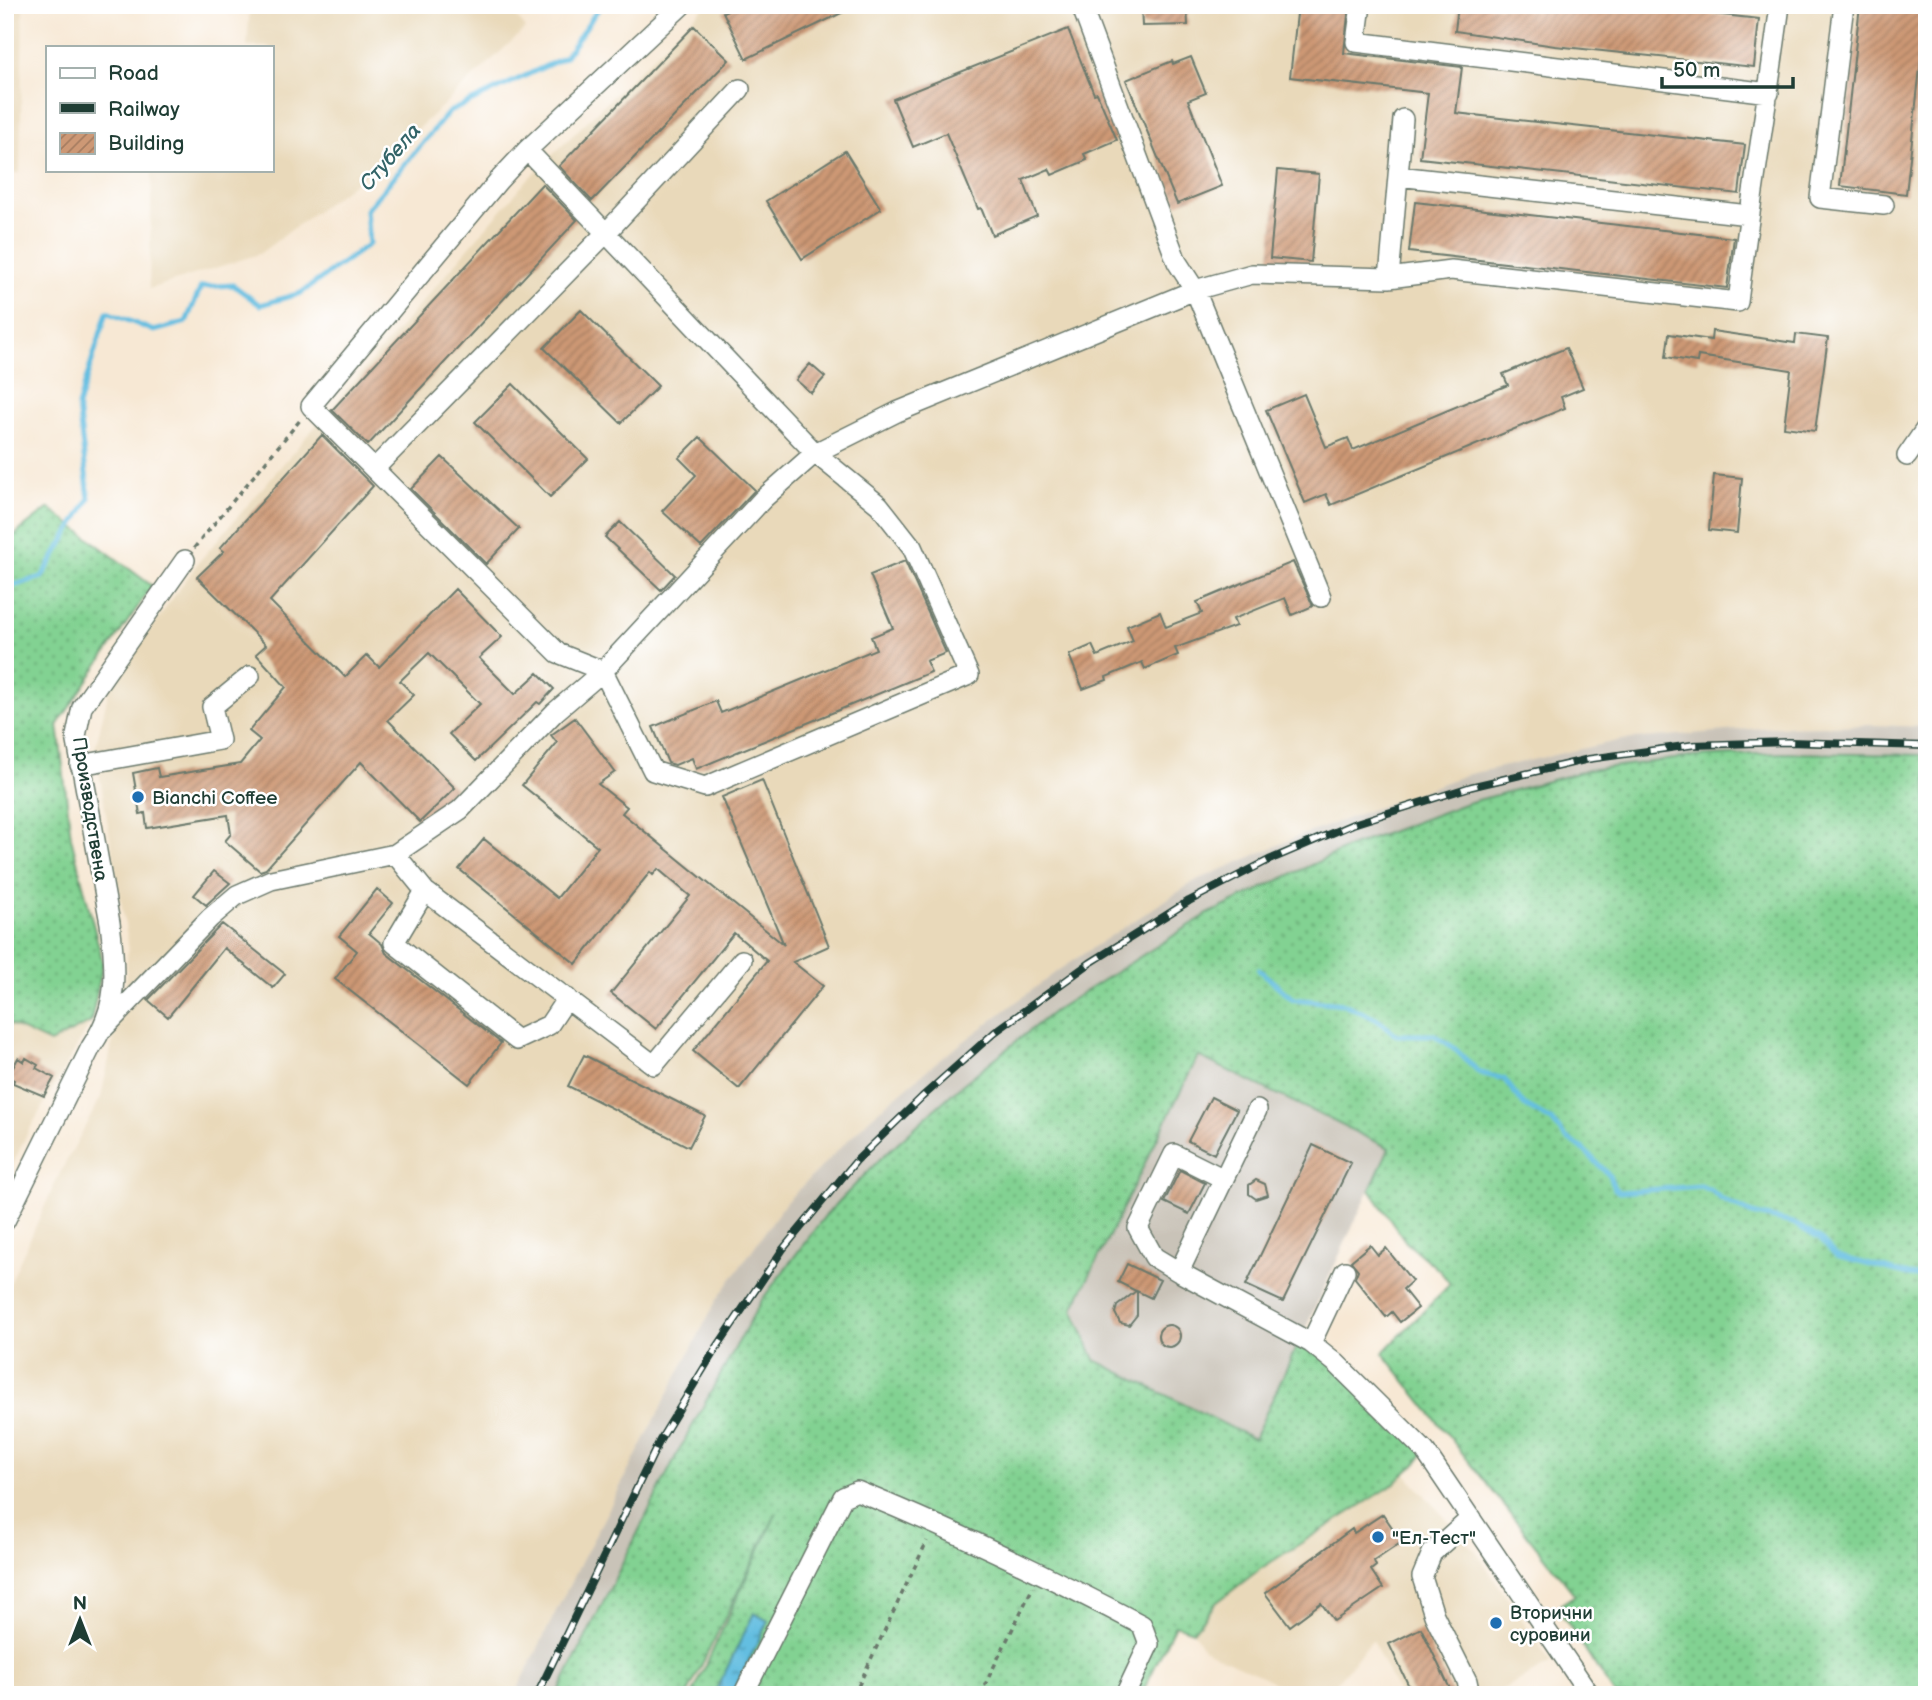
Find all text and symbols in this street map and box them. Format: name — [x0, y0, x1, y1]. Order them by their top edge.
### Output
legend — [46, 46, 273, 172]
scale bar — [1662, 46, 1794, 90]
text: 50 m — [1673, 58, 1720, 83]
text: Road — [108, 61, 159, 86]
text: Railway — [108, 97, 180, 122]
water label: Стубела — [354, 118, 426, 196]
text: Building — [108, 131, 184, 156]
street label: Производствена — [67, 735, 112, 883]
place label: Bianchi Coffee — [152, 787, 277, 810]
marker: Bianchi Coffee — [130, 789, 146, 805]
place label: "Ел-Тест" — [1392, 1527, 1476, 1550]
marker: "Ел-Тест" — [1370, 1529, 1386, 1545]
north arrow — [46, 1584, 116, 1654]
text: N — [73, 1593, 87, 1616]
place label: Вторични суровини — [1510, 1602, 1593, 1647]
marker: Вторични суровини — [1488, 1615, 1504, 1631]

